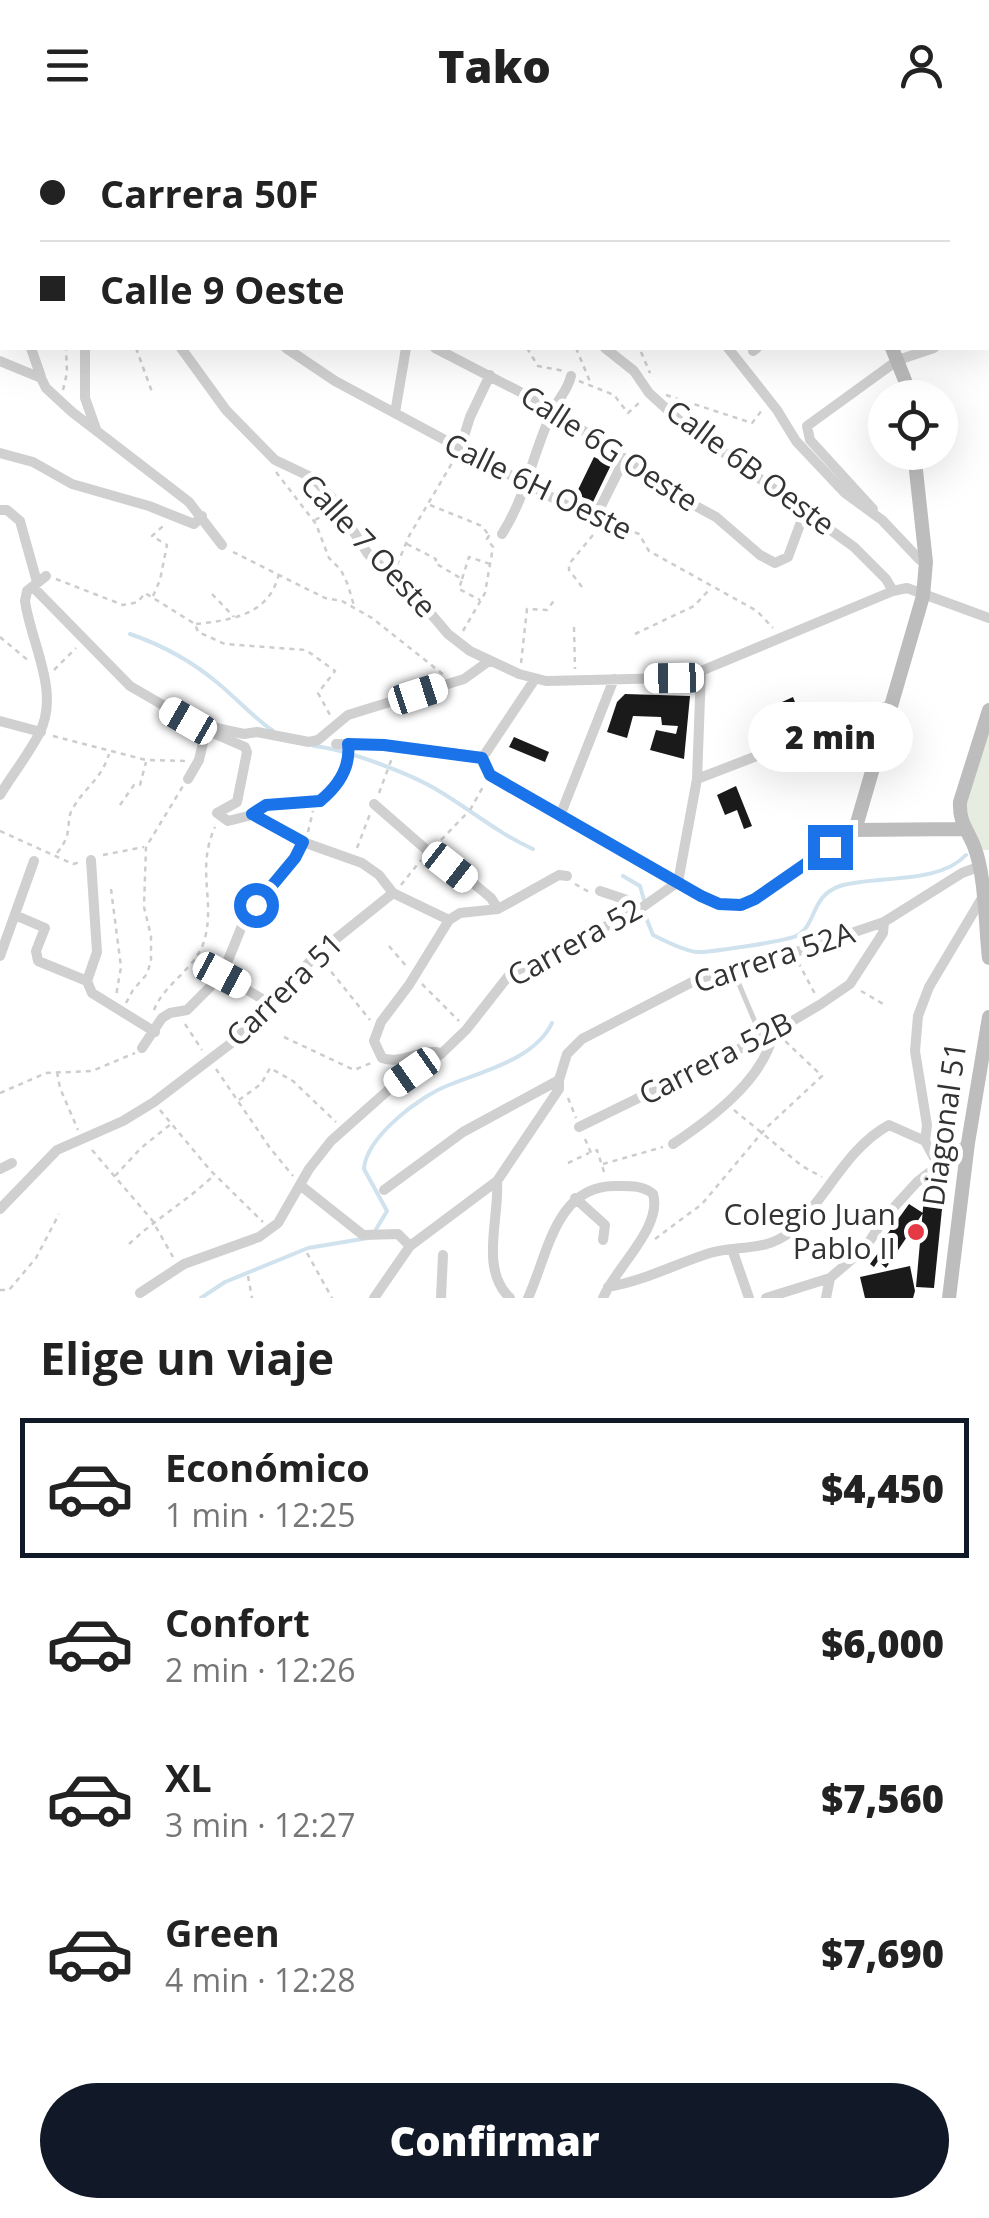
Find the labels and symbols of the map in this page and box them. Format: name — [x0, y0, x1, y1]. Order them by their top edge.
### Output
street label: Calle 6G Oeste — [513, 375, 707, 521]
street label: Calle 6B Oeste — [658, 390, 844, 544]
street label: Calle 6H Oeste — [438, 422, 640, 549]
street label: Calle 7 Oeste — [292, 464, 446, 626]
car — [644, 662, 704, 694]
car — [385, 670, 451, 718]
car — [155, 693, 221, 749]
callout: 2 min — [748, 702, 912, 772]
route end — [808, 825, 853, 870]
car — [417, 837, 483, 897]
route start — [234, 883, 279, 928]
street label: Carrera 52 — [500, 888, 649, 995]
street label: Carrera 52A — [688, 911, 859, 1002]
street label: Carrera 51 — [216, 923, 351, 1055]
car — [188, 948, 256, 1002]
street label: Carrera 52B — [631, 1001, 799, 1114]
street label: Diagonal 51 — [912, 1039, 975, 1208]
car — [379, 1043, 445, 1101]
place label: Colegio Juan Pablo II — [723, 1193, 896, 1268]
marker: Colegio Juan Pablo II — [905, 1221, 927, 1243]

